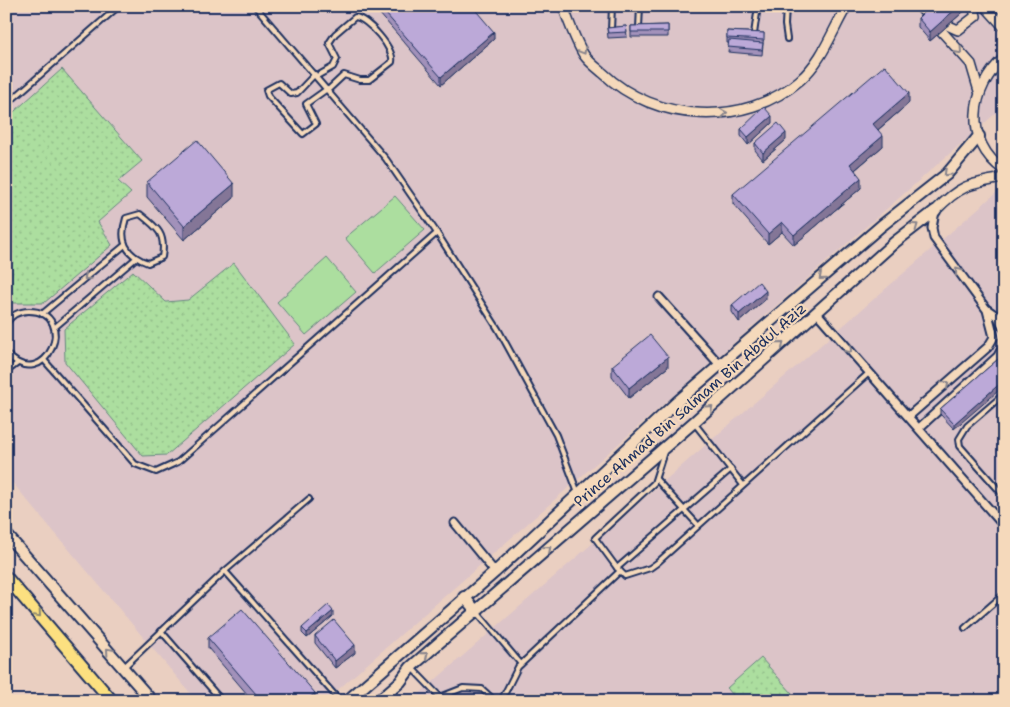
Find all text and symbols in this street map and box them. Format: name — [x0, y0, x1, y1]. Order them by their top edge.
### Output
one-way arrow — [576, 45, 586, 54]
one-way arrow — [953, 46, 962, 55]
one-way arrow — [720, 108, 729, 118]
one-way arrow — [943, 167, 952, 176]
one-way arrow — [909, 223, 919, 232]
one-way arrow — [955, 267, 964, 277]
one-way arrow — [84, 271, 93, 279]
one-way arrow — [819, 271, 828, 280]
street label: Prince Ahmad Bin Salmam Bin Abdul Aziz — [569, 298, 811, 512]
one-way arrow — [776, 341, 785, 350]
one-way arrow — [844, 344, 853, 353]
one-way arrow — [940, 381, 949, 390]
one-way arrow — [705, 405, 714, 414]
one-way arrow — [543, 546, 552, 555]
one-way arrow — [32, 609, 41, 618]
one-way arrow — [105, 647, 114, 656]
one-way arrow — [420, 652, 429, 661]

